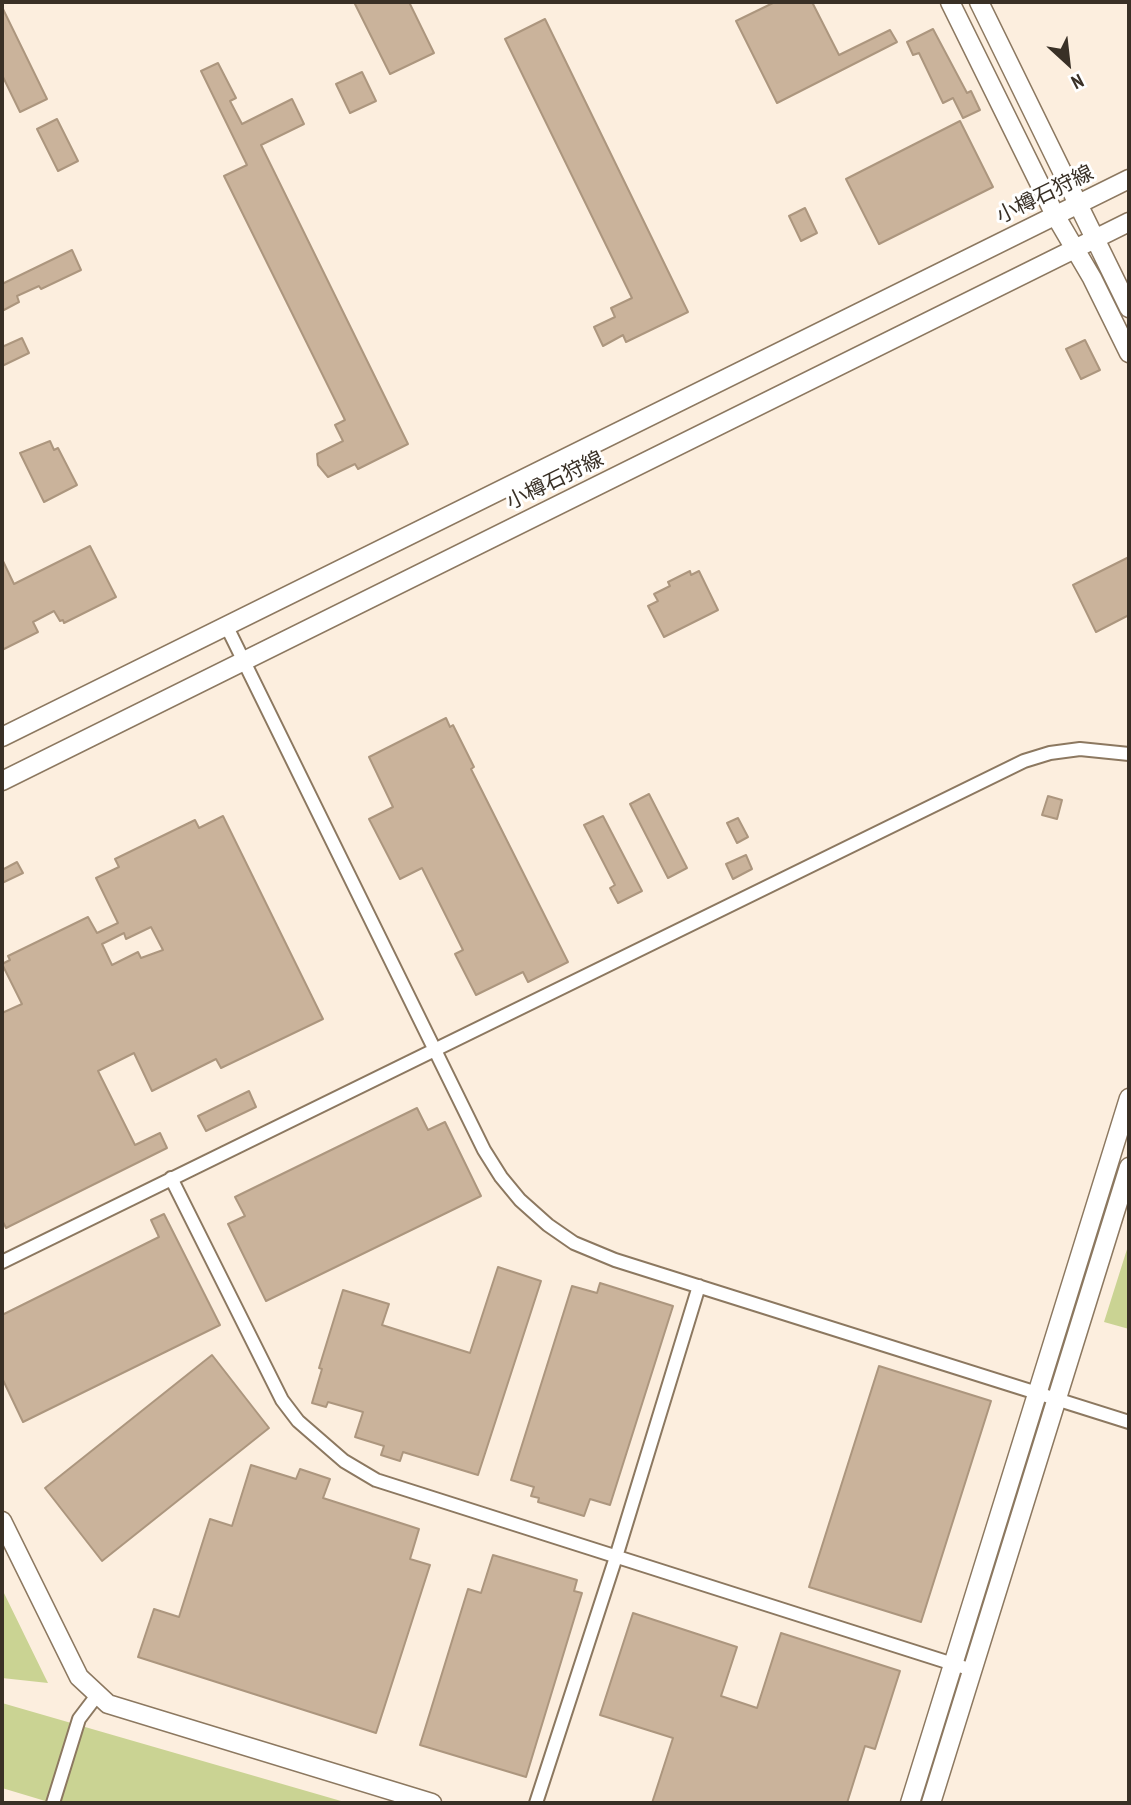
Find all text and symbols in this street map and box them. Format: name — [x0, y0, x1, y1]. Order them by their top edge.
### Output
north arrow — [1033, 28, 1103, 98]
text: N — [1068, 69, 1088, 95]
street label: 小樽石狩線 — [992, 161, 1098, 229]
street label: 小樽石狩線 — [502, 447, 608, 515]

